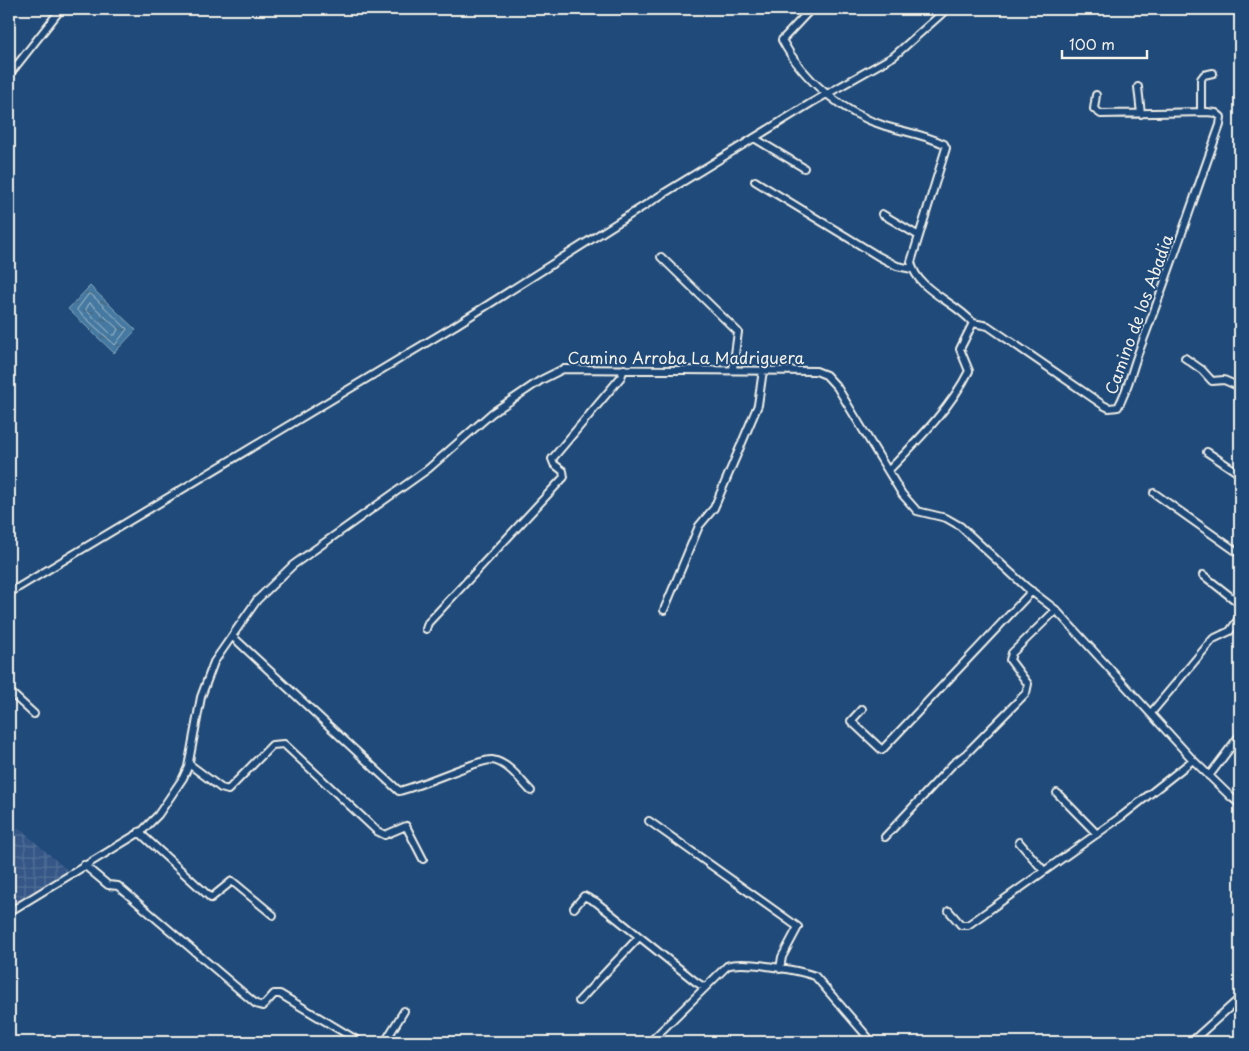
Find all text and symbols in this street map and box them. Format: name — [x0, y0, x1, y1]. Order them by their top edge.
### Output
scale bar — [1062, 28, 1146, 60]
text: 100 m — [1069, 32, 1115, 55]
street label: Camino de los Abadia — [1098, 230, 1178, 397]
street label: Camino Arroba La Madriguera — [568, 345, 805, 369]

